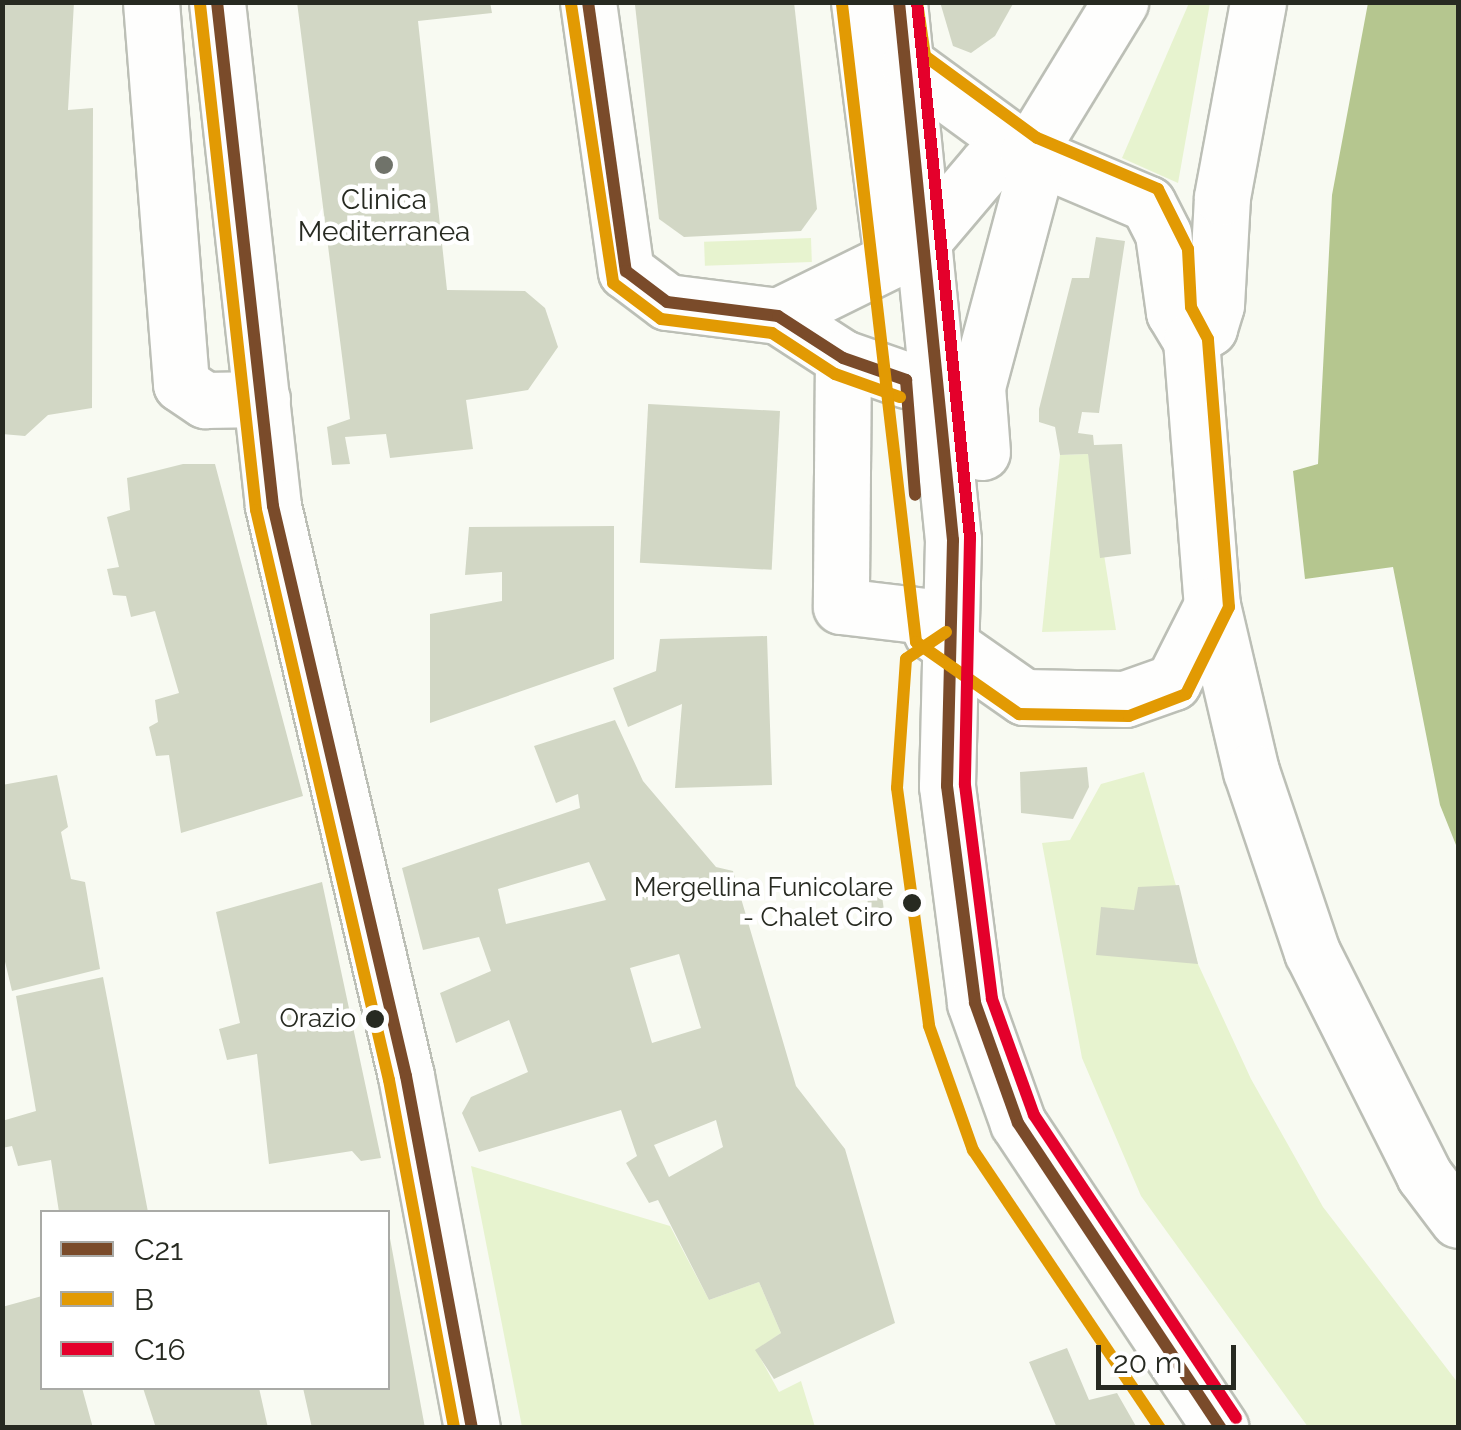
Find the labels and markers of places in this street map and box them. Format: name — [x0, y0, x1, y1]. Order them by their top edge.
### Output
marker: Clinica Mediterranea — [371, 152, 397, 178]
place label: Clinica Mediterranea — [298, 183, 470, 249]
place label: Mergellina Funicolare - Chalet Ciro — [634, 872, 893, 934]
marker: Mergellina Funicolare - Chalet Ciro — [902, 893, 922, 913]
place label: Orazio — [279, 1003, 356, 1035]
marker: Orazio — [365, 1009, 385, 1029]

